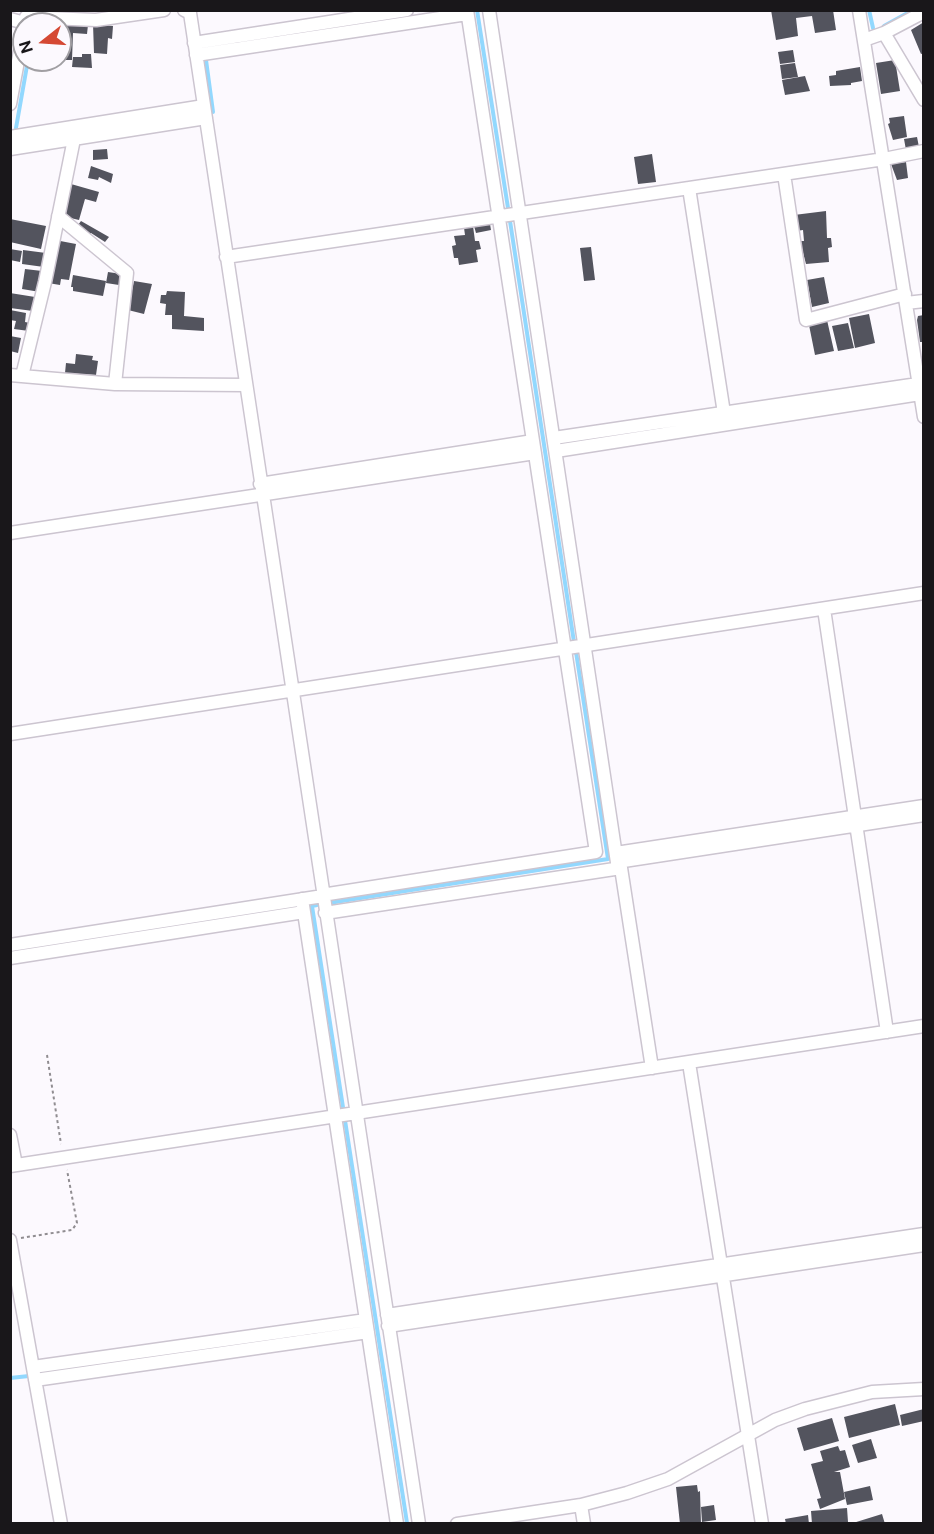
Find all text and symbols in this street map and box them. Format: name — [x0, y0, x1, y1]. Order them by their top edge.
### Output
north arrow — [12, 12, 72, 72]
text: N — [15, 38, 37, 56]

